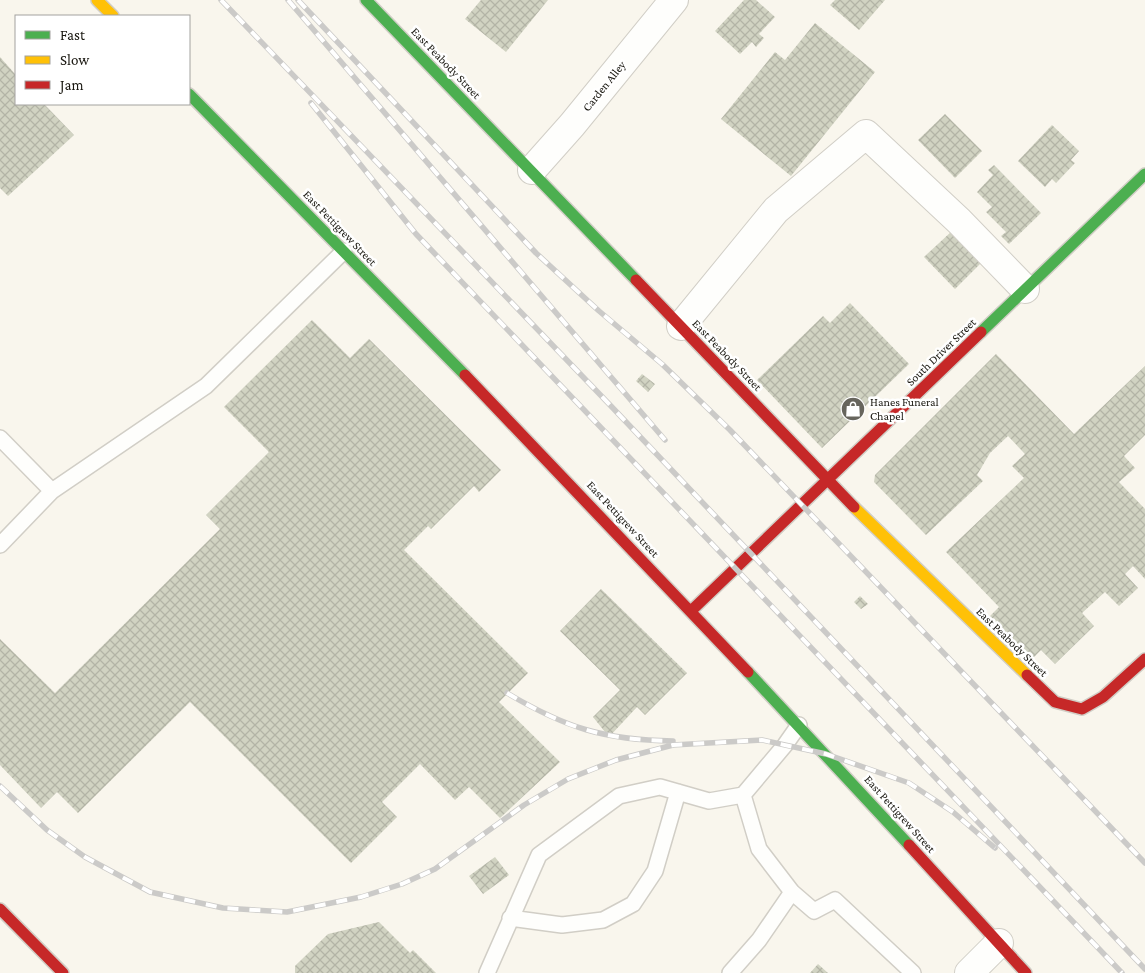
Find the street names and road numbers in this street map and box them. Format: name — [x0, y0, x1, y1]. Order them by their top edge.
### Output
street label: East Peabody Street — [408, 24, 484, 102]
street label: Carden Alley — [579, 58, 629, 114]
street label: East Pettigrew Street — [300, 187, 380, 269]
street label: South Driver Street — [903, 315, 979, 389]
street label: East Peabody Street — [689, 316, 765, 394]
street label: East Pettigrew Street — [584, 478, 663, 561]
street label: East Peabody Street — [973, 604, 1051, 680]
street label: East Pettigrew Street — [862, 772, 939, 856]

